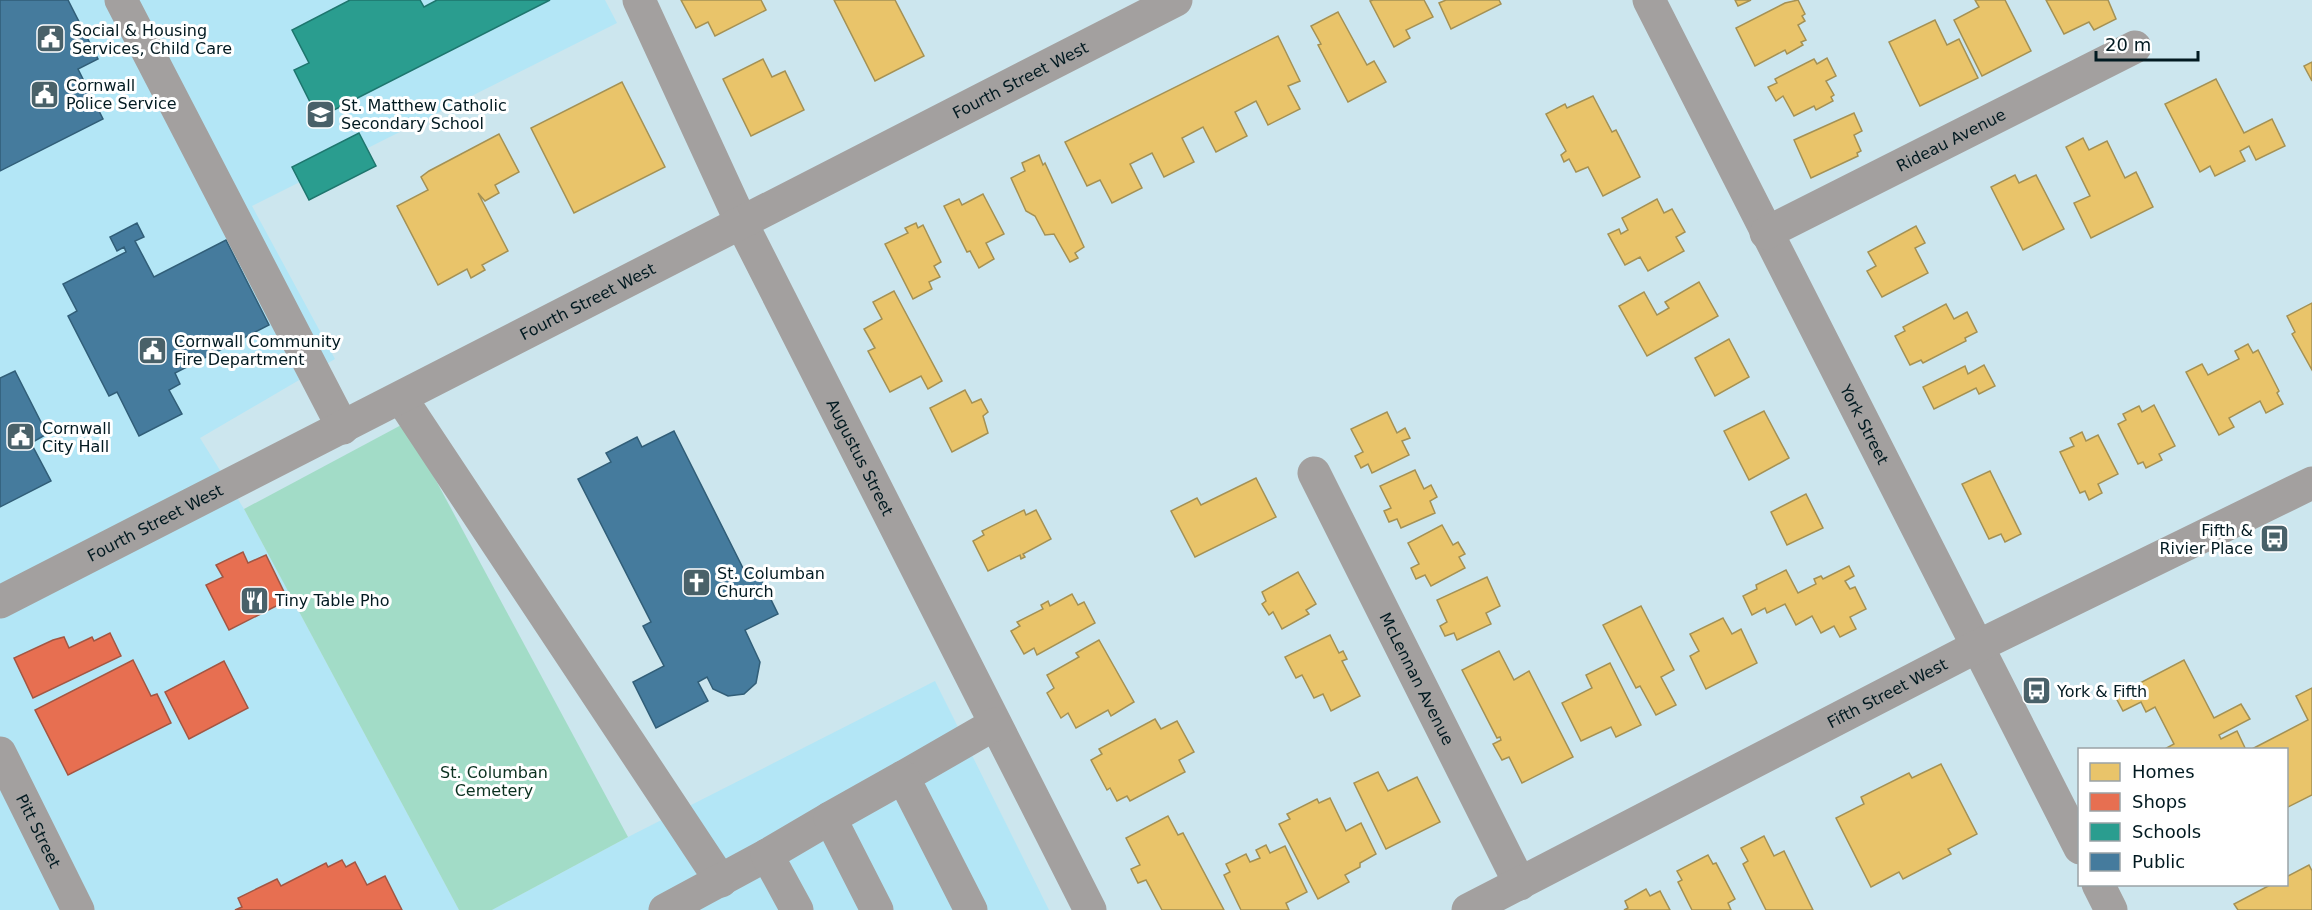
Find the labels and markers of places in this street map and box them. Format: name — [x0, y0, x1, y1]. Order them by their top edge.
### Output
place label: Social & Housing Services, Child Care — [72, 21, 232, 58]
public building icon: Social & Housing Services, Child Care — [35, 23, 67, 55]
place label: Cornwall Police Service — [66, 76, 177, 113]
public building icon: Cornwall Police Service — [29, 78, 61, 110]
place label: St. Matthew Catholic Secondary School — [341, 96, 507, 133]
school or university icon: St. Matthew Catholic Secondary School — [304, 98, 336, 130]
place label: Cornwall Community Fire Department — [174, 332, 341, 369]
public building icon: Cornwall Community Fire Department — [137, 334, 169, 366]
place label: Cornwall City Hall — [42, 419, 111, 456]
public building icon: Cornwall City Hall — [5, 421, 37, 453]
place label: Fifth & Rivier Place — [2159, 521, 2253, 558]
bus stop icon: Fifth & Rivier Place — [2258, 523, 2290, 555]
place label: St. Columban Church — [717, 564, 825, 601]
church icon: St. Columban Church — [680, 566, 712, 598]
restaurant icon: Tiny Table Pho — [238, 584, 270, 616]
place label: Tiny Table Pho — [274, 591, 389, 610]
bus stop icon: York & Fifth — [2020, 675, 2052, 707]
place label: York & Fifth — [2056, 682, 2147, 701]

